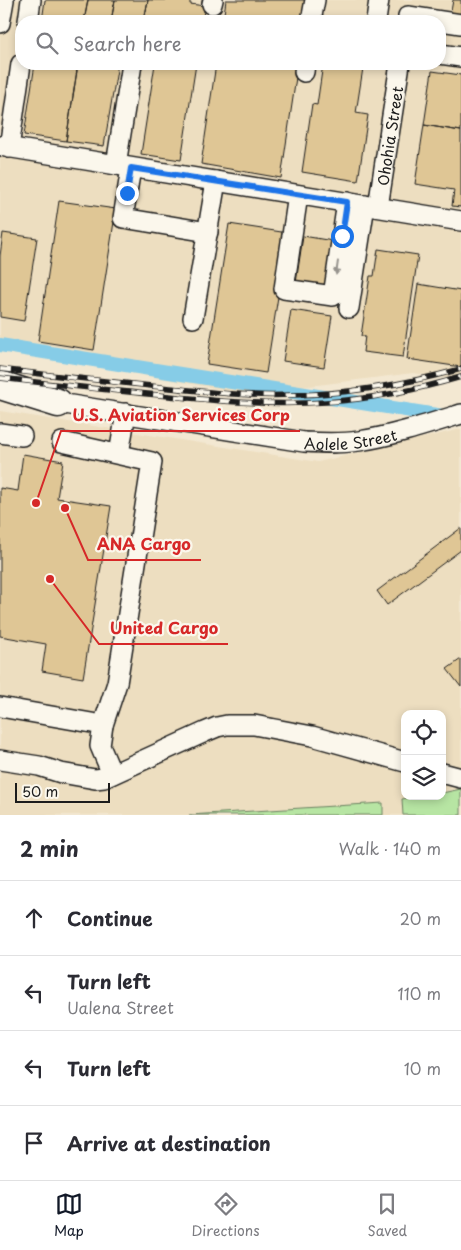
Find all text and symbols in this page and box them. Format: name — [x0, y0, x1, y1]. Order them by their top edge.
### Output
search box — [15, 15, 446, 70]
icon: search — [33, 29, 61, 57]
text: Search here — [73, 29, 182, 57]
street label: Ohohia Street — [370, 84, 408, 187]
route end — [116, 182, 139, 205]
route start — [331, 225, 354, 248]
one-way arrow — [333, 260, 341, 276]
callout: U.S. Aviation Services Corp — [61, 400, 300, 431]
text: U.S. Aviation Services Corp — [72, 402, 290, 426]
street label: Aolele Street — [304, 422, 399, 455]
callout: ANA Cargo — [88, 529, 201, 560]
text: ANA Cargo — [97, 531, 191, 555]
callout: United Cargo — [99, 613, 228, 644]
text: United Cargo — [110, 615, 219, 639]
map controls — [401, 710, 446, 800]
button: locate — [401, 710, 446, 755]
button: layers — [401, 755, 446, 800]
scale bar — [15, 780, 110, 803]
text: 50 m — [22, 781, 58, 802]
text: 2 min — [20, 832, 79, 864]
text: Walk · 140 m — [339, 836, 441, 860]
icon: ahead — [20, 904, 48, 932]
text: Continue — [67, 904, 153, 932]
text: 20 m — [400, 906, 441, 930]
text: Turn left — [67, 967, 151, 995]
icon: left — [20, 979, 48, 1007]
text: 110 m — [398, 981, 441, 1005]
text: Ualena Street — [67, 995, 174, 1019]
icon: left — [20, 1054, 48, 1082]
text: Turn left — [67, 1054, 151, 1082]
text: 10 m — [404, 1056, 441, 1080]
icon: arrive — [20, 1129, 48, 1157]
text: Arrive at destination — [67, 1129, 271, 1157]
tab: Map — [54, 1190, 84, 1241]
tab: Directions — [192, 1190, 260, 1241]
tab: Saved — [367, 1190, 407, 1241]

